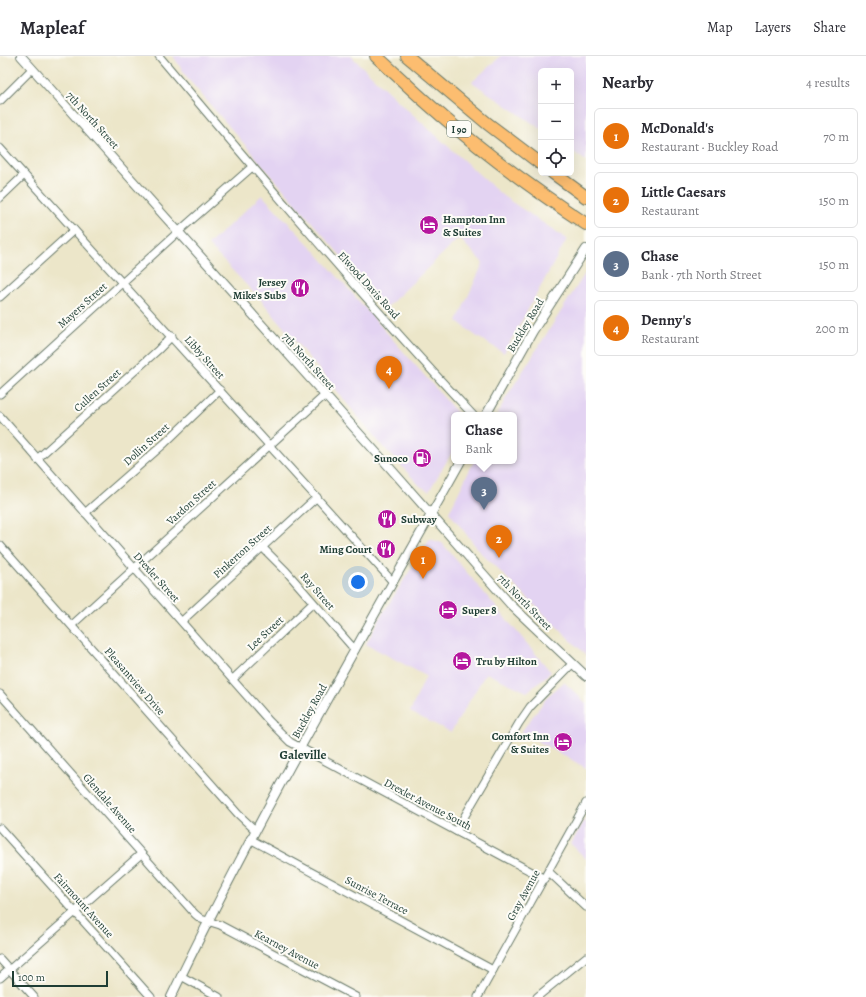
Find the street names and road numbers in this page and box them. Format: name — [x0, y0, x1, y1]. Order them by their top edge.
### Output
street label: 7th North Street — [63, 88, 123, 153]
road number: I 90 — [447, 121, 471, 137]
street label: Elwood Davis Road — [334, 248, 403, 322]
street label: Mayers Street — [54, 279, 111, 332]
street label: Buckley Road — [503, 295, 547, 355]
street label: 7th North Street — [279, 329, 339, 394]
street label: Libby Street — [181, 332, 228, 383]
street label: Cullen Street — [71, 365, 124, 415]
street label: Dollin Street — [120, 420, 173, 469]
street label: Vardon Street — [163, 476, 220, 529]
street label: Pinkerton Street — [210, 521, 275, 582]
street label: Drexler Street — [130, 549, 183, 606]
street label: Ray Street — [297, 569, 338, 614]
street label: 7th North Street — [494, 571, 555, 634]
street label: Lee Street — [244, 612, 287, 654]
street label: Pleasantview Drive — [101, 644, 168, 719]
street label: Buckley Road — [288, 681, 331, 741]
street label: Glendale Avenue — [80, 770, 140, 836]
street label: Drexler Avenue South — [381, 775, 474, 834]
street label: Gray Avenue — [503, 867, 544, 923]
street label: Fairmount Avenue — [50, 870, 117, 941]
street label: Sunrise Terrace — [342, 872, 411, 918]
street label: Kearney Avenue — [252, 926, 322, 973]

